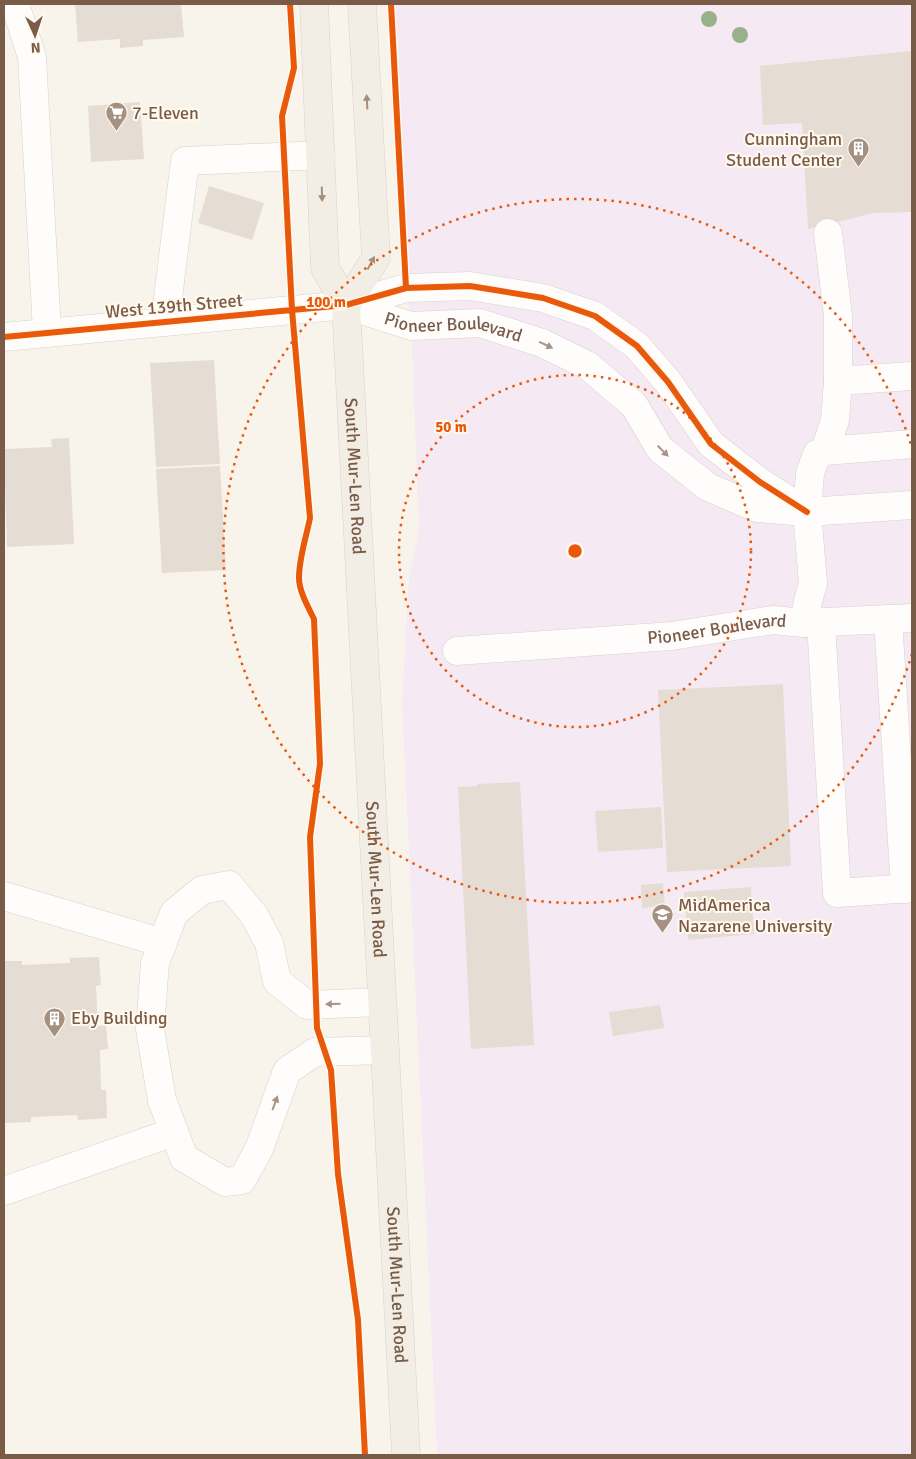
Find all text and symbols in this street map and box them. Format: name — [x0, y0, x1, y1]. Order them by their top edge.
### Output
north arrow — [10, 10, 60, 60]
text: N — [30, 39, 41, 56]
one-way arrow — [363, 94, 371, 110]
supermarket icon: 7-Eleven — [104, 101, 128, 132]
place label: 7-Eleven — [132, 102, 199, 124]
place label: Cunningham Student Center — [726, 128, 842, 171]
building icon: Cunningham Student Center — [846, 137, 870, 168]
one-way arrow — [319, 186, 327, 202]
one-way arrow — [367, 256, 376, 271]
street label: West 139th Street — [104, 289, 244, 323]
text: 100 m — [306, 293, 346, 311]
street label: Pioneer Boulevard — [381, 307, 525, 347]
one-way arrow — [539, 341, 553, 349]
street label: South Mur-Len Road — [340, 397, 370, 555]
text: 50 m — [435, 418, 467, 436]
one-way arrow — [657, 445, 669, 457]
centre of rings — [566, 542, 584, 560]
street label: Pioneer Boulevard — [647, 609, 787, 649]
street label: South Mur-Len Road — [361, 800, 391, 958]
place label: MidAmerica Nazarene University — [678, 894, 833, 937]
school or university icon: MidAmerica Nazarene University — [650, 903, 674, 934]
one-way arrow — [325, 1000, 341, 1008]
building icon: Eby Building — [43, 1006, 67, 1037]
place label: Eby Building — [71, 1007, 167, 1029]
one-way arrow — [272, 1095, 279, 1110]
street label: South Mur-Len Road — [382, 1206, 412, 1364]

